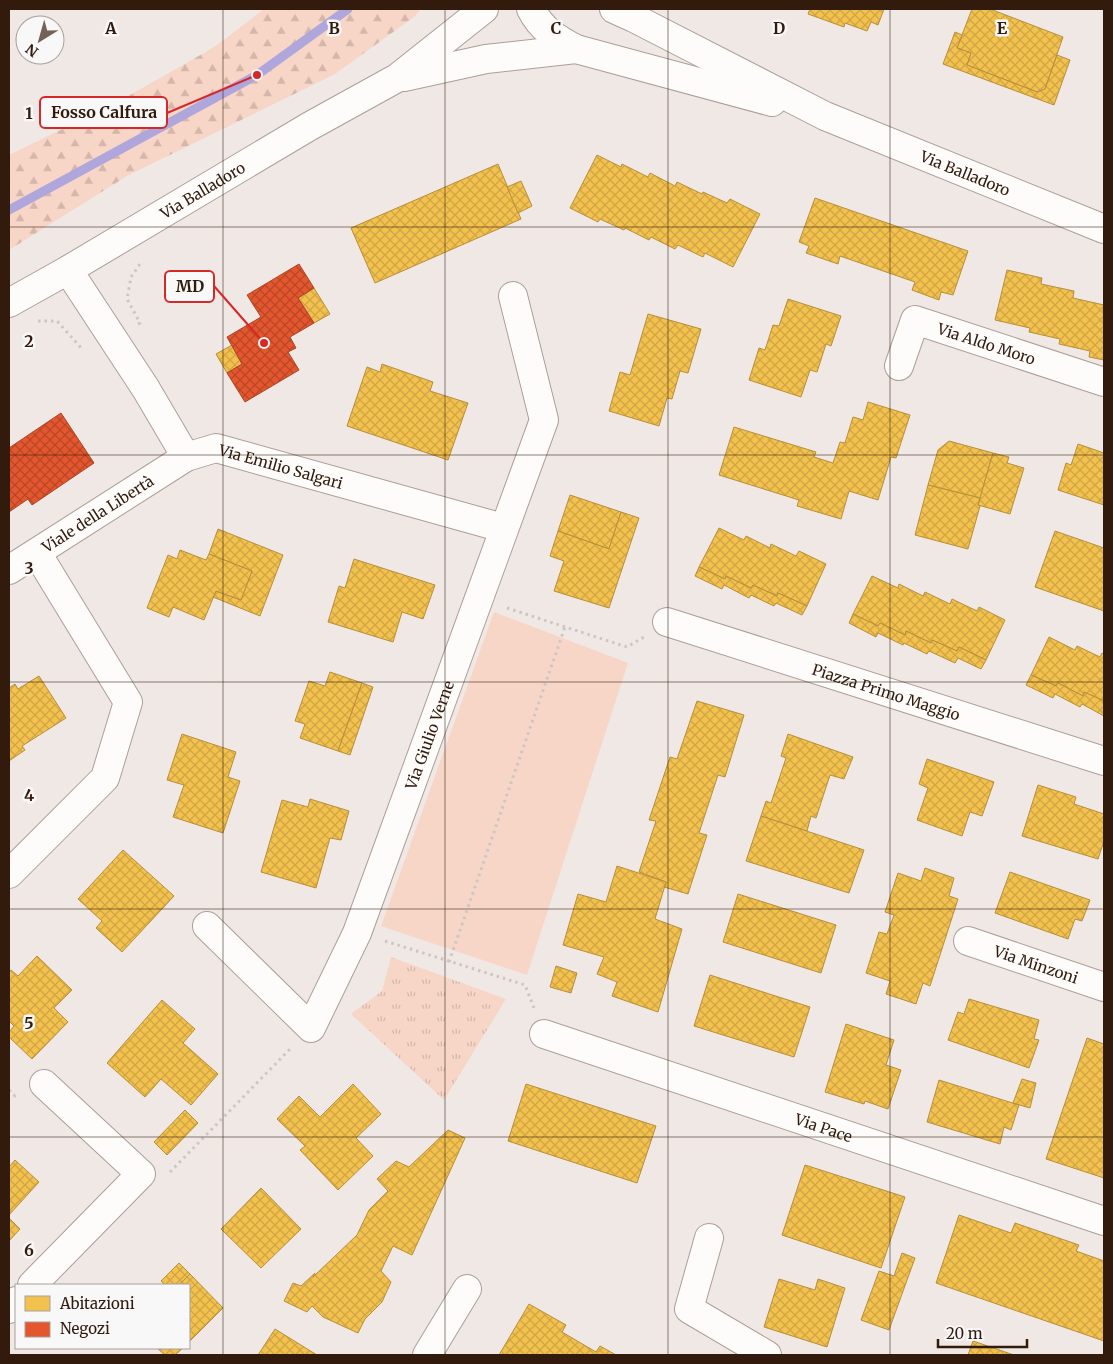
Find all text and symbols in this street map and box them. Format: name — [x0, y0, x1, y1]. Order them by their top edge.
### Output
north arrow — [15, 15, 65, 65]
text: A — [104, 18, 117, 38]
text: B — [328, 18, 340, 38]
text: C — [551, 18, 561, 38]
text: D — [773, 18, 785, 38]
text: E — [997, 18, 1008, 38]
text: N — [22, 40, 42, 61]
callout: Fosso Calfura — [40, 97, 167, 128]
text: Fosso Calfura — [51, 102, 157, 122]
text: 1 — [25, 103, 33, 123]
street label: Via Balladoro — [917, 146, 1013, 200]
street label: Via Balladoro — [156, 157, 248, 223]
callout: MD — [165, 271, 214, 302]
text: MD — [176, 276, 204, 296]
street label: Via Aldo Moro — [934, 318, 1038, 368]
text: 2 — [24, 331, 34, 351]
street label: Via Emilio Salgari — [216, 440, 345, 492]
street label: Viale della Libertà — [37, 471, 157, 557]
text: 3 — [24, 558, 34, 578]
street label: Piazza Primo Maggio — [810, 659, 963, 724]
street label: Via Giulio Verne — [400, 678, 458, 793]
text: 4 — [24, 785, 34, 805]
street label: Via Minzoni — [991, 941, 1081, 987]
text: 5 — [24, 1013, 34, 1033]
street label: Via Pace — [792, 1109, 855, 1146]
text: 6 — [24, 1240, 34, 1260]
legend — [15, 1284, 190, 1349]
text: Abitazioni — [59, 1294, 135, 1313]
scale bar — [938, 1316, 1027, 1348]
text: Negozi — [60, 1319, 110, 1338]
text: 20 m — [946, 1324, 983, 1343]

